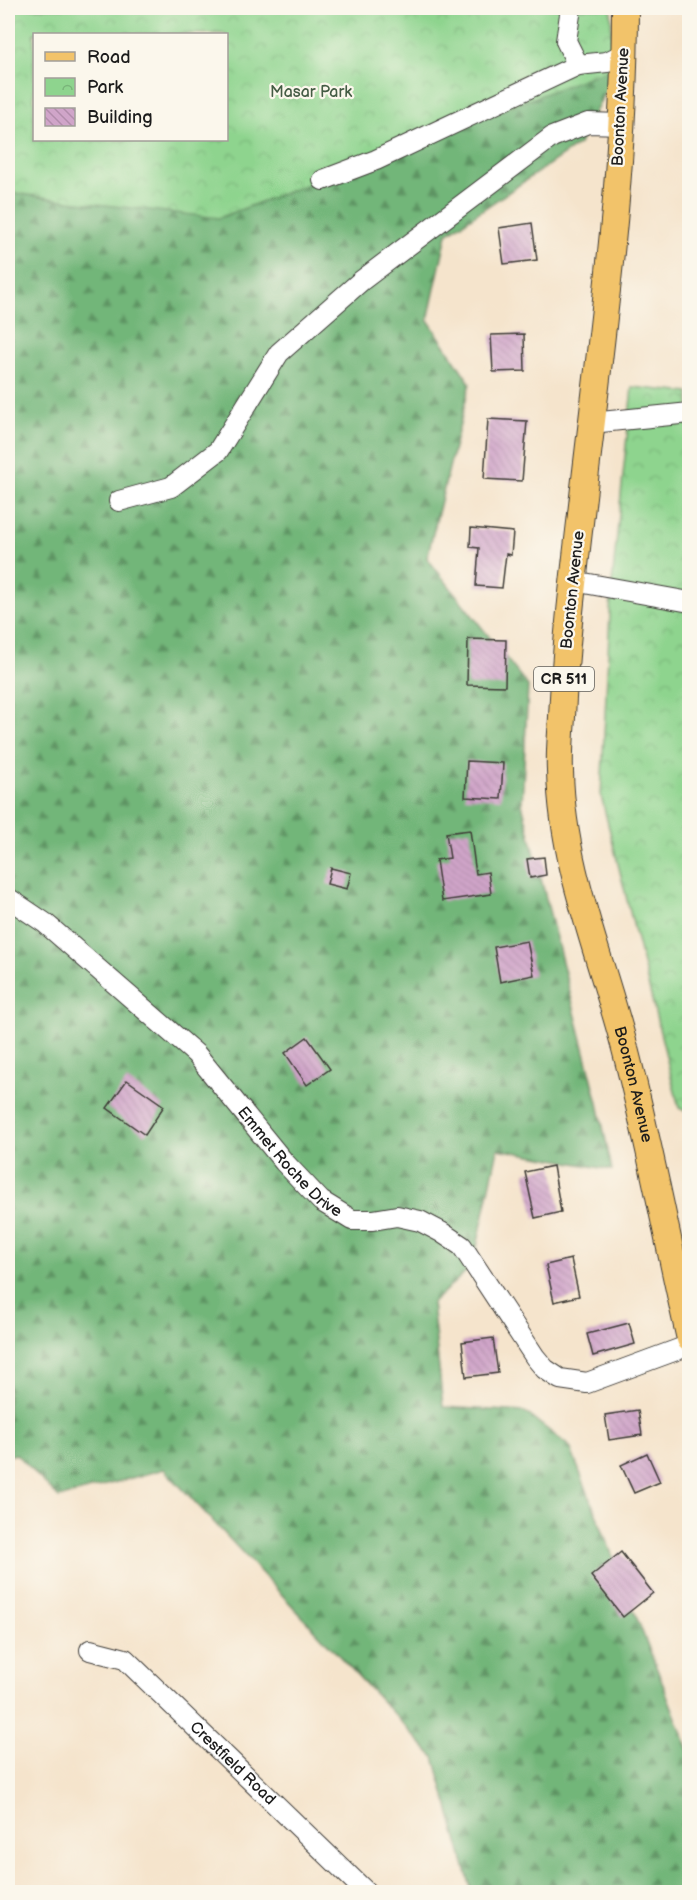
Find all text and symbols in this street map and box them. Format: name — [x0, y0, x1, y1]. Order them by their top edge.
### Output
legend — [33, 33, 228, 141]
text: Road — [87, 47, 131, 68]
street label: Boonton Avenue — [608, 47, 634, 167]
text: Park — [87, 77, 123, 98]
park label: Masar Park — [270, 83, 352, 102]
text: Building — [87, 107, 153, 128]
street label: Boonton Avenue — [557, 529, 589, 650]
road number: CR 511 — [534, 667, 594, 691]
street label: Boonton Avenue — [610, 1024, 657, 1145]
street label: Emmet Roche Drive — [233, 1103, 346, 1221]
street label: Crestfield Road — [186, 1717, 280, 1809]

